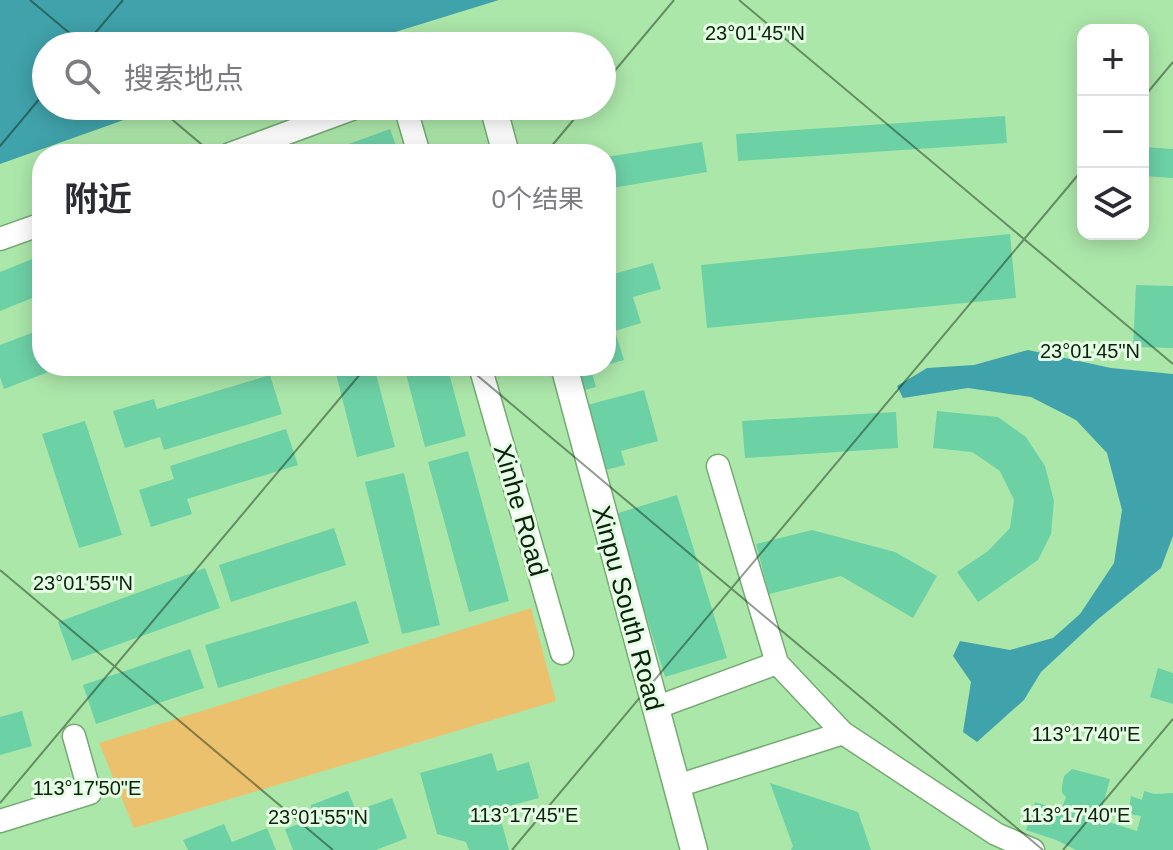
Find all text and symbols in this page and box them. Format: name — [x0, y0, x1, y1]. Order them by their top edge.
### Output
text: 23°01'45"N — [705, 22, 805, 44]
map controls — [1077, 24, 1149, 240]
button: + — [1077, 24, 1149, 96]
search box — [32, 32, 616, 120]
icon: search — [60, 54, 104, 98]
text: 搜索地点 — [124, 62, 244, 95]
button: − — [1077, 96, 1149, 168]
button: layers — [1077, 168, 1149, 240]
text: 附近 — [64, 180, 132, 218]
text: 0个结果 — [492, 184, 584, 214]
text: 23°01'45"N — [1040, 340, 1140, 362]
street label: Xinhe Road — [488, 441, 554, 579]
street label: Xinpu South Road — [586, 502, 670, 714]
text: 23°01'55"N — [33, 572, 133, 594]
text: 113°17'40"E — [1032, 723, 1140, 745]
text: 113°17'50"E — [33, 777, 141, 799]
text: 113°17'45"E — [470, 804, 578, 826]
text: 113°17'40"E — [1022, 804, 1130, 826]
text: 23°01'55"N — [268, 806, 368, 828]

